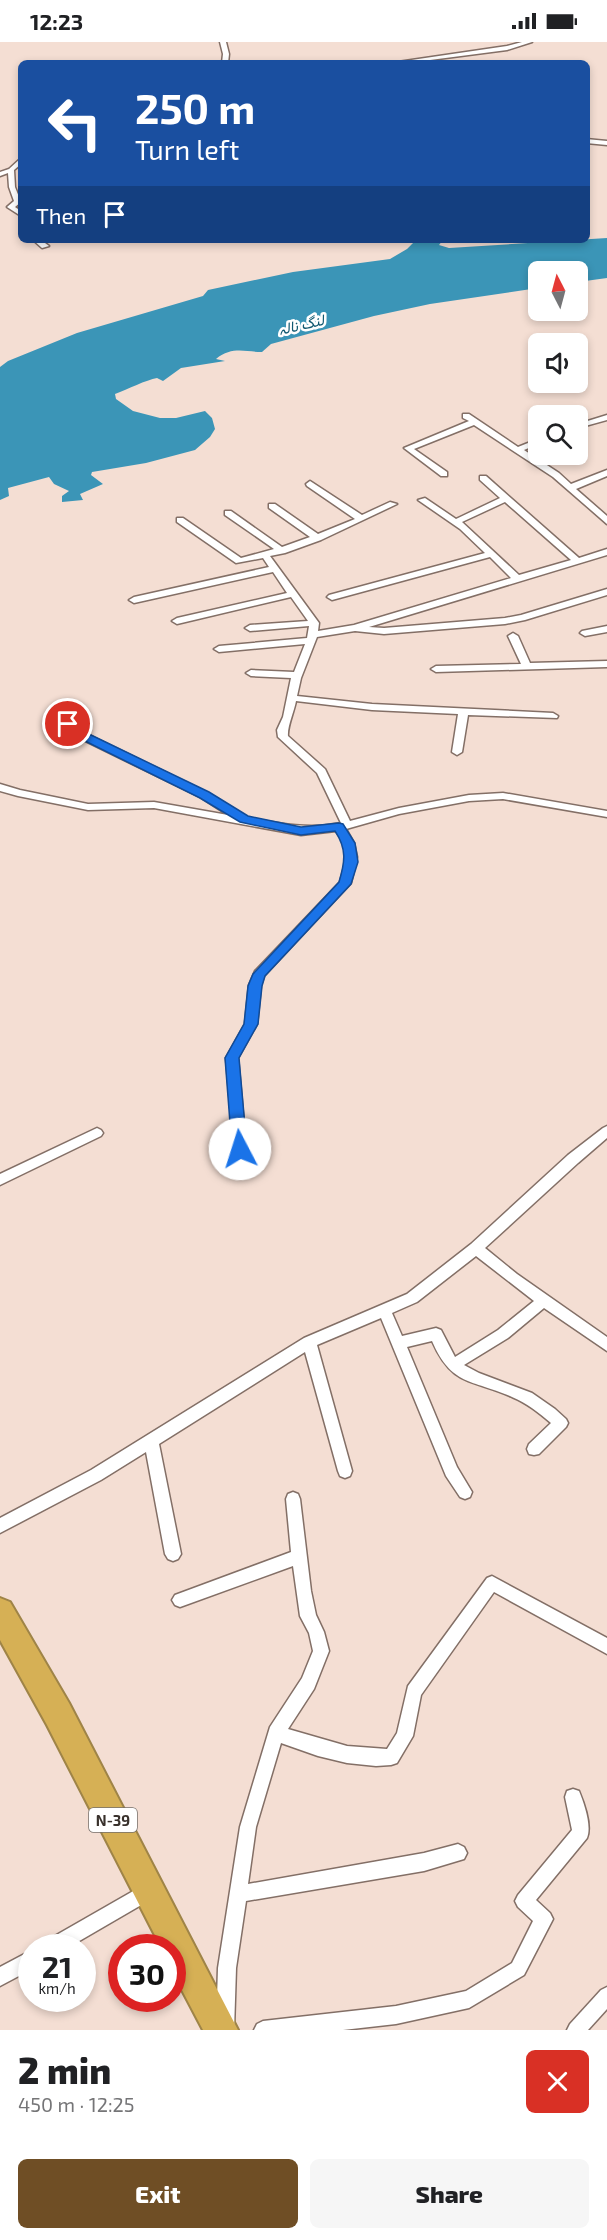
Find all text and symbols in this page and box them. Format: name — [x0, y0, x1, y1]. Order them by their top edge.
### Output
text: 12:23 — [30, 8, 83, 34]
text: 250 m — [135, 82, 255, 132]
icon: left — [36, 84, 114, 162]
text: Turn left — [135, 133, 239, 165]
icon: arrive — [98, 198, 131, 231]
text: Then — [36, 202, 86, 228]
north arrow — [528, 261, 588, 321]
map controls — [528, 261, 588, 465]
water label: لنگ نالہ — [276, 310, 327, 338]
button: sound — [528, 333, 588, 393]
button: search — [528, 405, 588, 465]
pin — [42, 698, 93, 749]
icon: arrive — [51, 707, 84, 740]
position arrow — [208, 1117, 272, 1181]
road number: N-39 — [89, 1808, 137, 1832]
speed limit sign: 30 — [108, 1934, 186, 2012]
text: 21 — [42, 1948, 72, 1984]
text: km/h — [38, 1979, 76, 1997]
text: 2 min — [18, 2048, 111, 2091]
button: close — [526, 2050, 589, 2113]
text: 450 m · 12:25 — [18, 2092, 135, 2116]
button: Exit — [18, 2159, 298, 2228]
button: Share — [310, 2159, 589, 2228]

